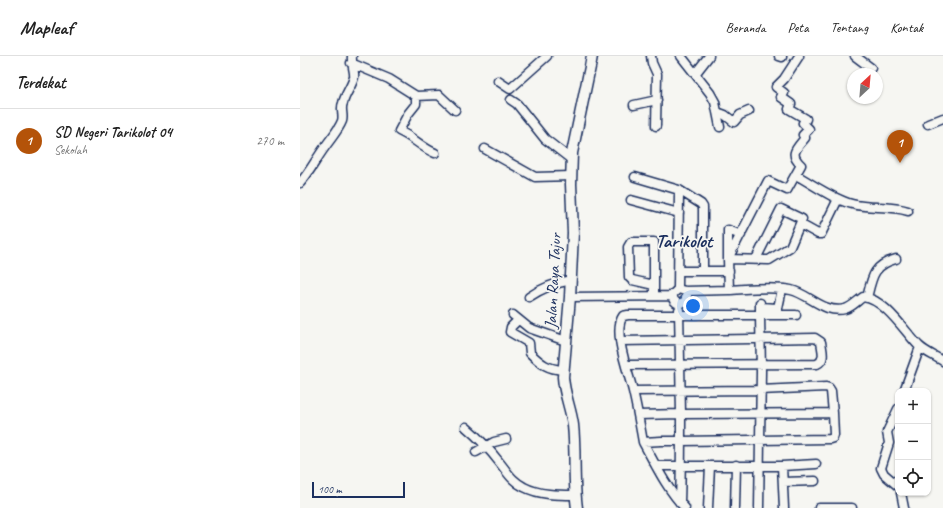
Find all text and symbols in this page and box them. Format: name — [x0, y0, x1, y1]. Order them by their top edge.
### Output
text: Mapleaf — [20, 16, 73, 40]
text: Beranda — [726, 19, 766, 36]
text: Peta — [788, 19, 809, 36]
text: Tentang — [831, 19, 868, 36]
text: Kontak — [890, 19, 923, 36]
north arrow — [847, 68, 883, 104]
text: Terdekat — [16, 72, 66, 93]
text: SD Negeri Tarikolot 04 — [54, 123, 172, 142]
pin: 1 — [887, 130, 913, 163]
text: 1 — [26, 133, 32, 149]
text: 270 m — [256, 133, 284, 149]
text: Sekolah — [54, 142, 87, 158]
district label: Tarikolot — [656, 229, 714, 253]
street label: Jalan Raya Tajur — [540, 231, 566, 330]
your location — [683, 296, 703, 316]
map controls — [895, 388, 931, 496]
button: + — [895, 388, 931, 424]
button: − — [895, 424, 931, 460]
button: locate — [895, 460, 931, 496]
scale bar — [312, 480, 405, 499]
text: 100 m — [318, 482, 342, 496]

